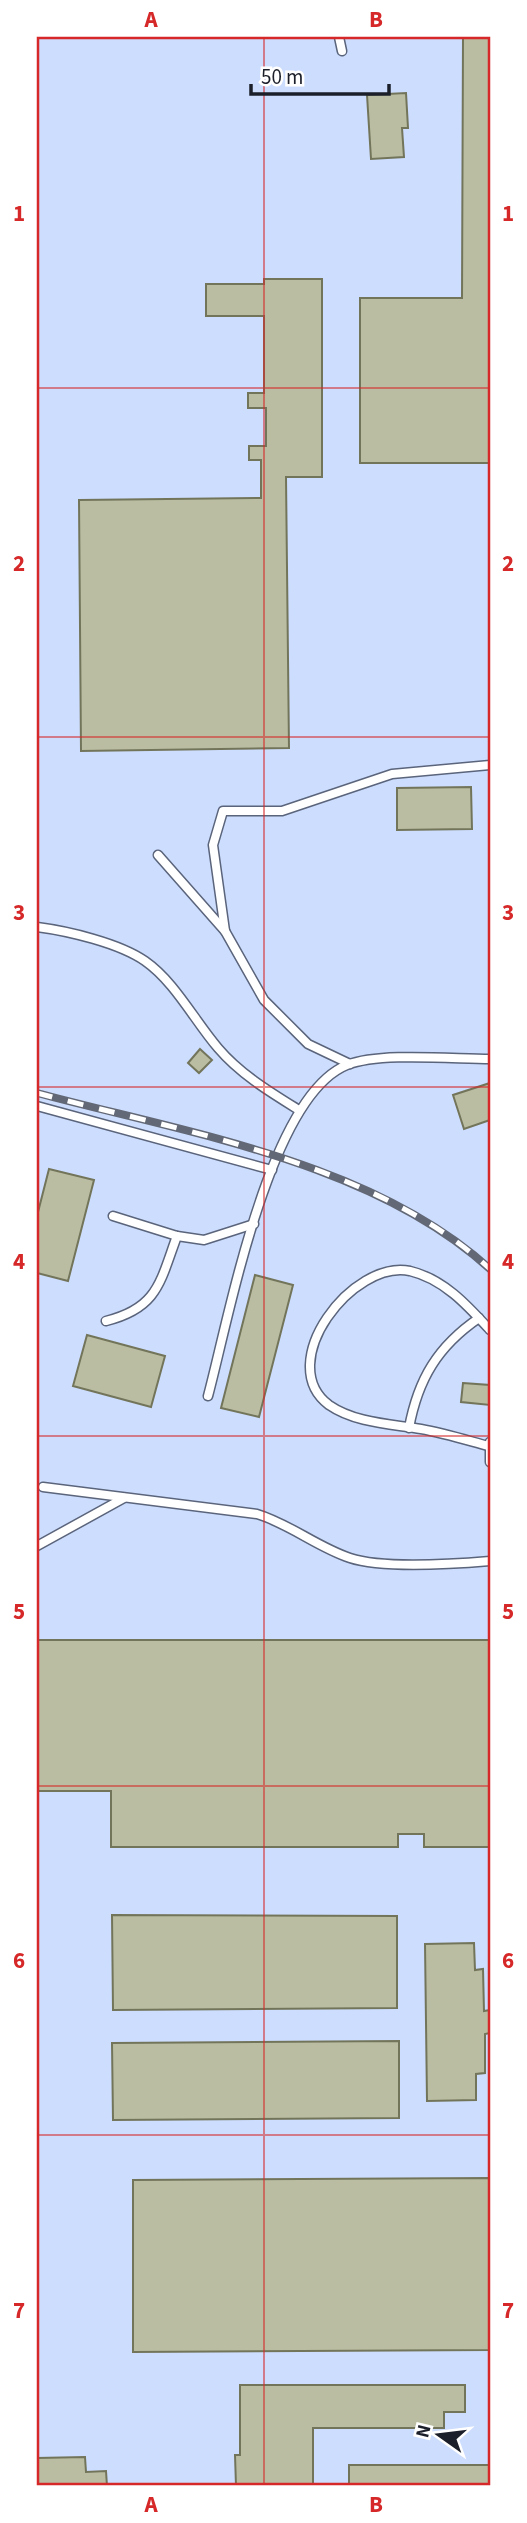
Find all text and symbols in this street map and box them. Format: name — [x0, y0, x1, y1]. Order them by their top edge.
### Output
text: A — [143, 3, 158, 36]
text: B — [369, 3, 383, 36]
scale bar — [251, 52, 389, 96]
text: 50 m — [261, 62, 303, 92]
text: 1 — [13, 197, 25, 230]
text: 1 — [502, 197, 514, 230]
text: 2 — [13, 547, 25, 580]
text: 2 — [502, 547, 514, 580]
text: 3 — [13, 896, 25, 929]
text: 3 — [502, 896, 514, 929]
text: 4 — [13, 1245, 25, 1278]
text: 4 — [502, 1245, 514, 1278]
text: 5 — [13, 1595, 25, 1628]
text: 5 — [502, 1595, 514, 1628]
text: 6 — [13, 1944, 25, 1977]
text: 6 — [502, 1944, 514, 1977]
text: 7 — [13, 2294, 25, 2327]
text: 7 — [502, 2294, 514, 2327]
north arrow — [405, 2400, 475, 2470]
text: N — [409, 2422, 439, 2441]
text: A — [143, 2488, 158, 2521]
text: B — [369, 2488, 383, 2521]

